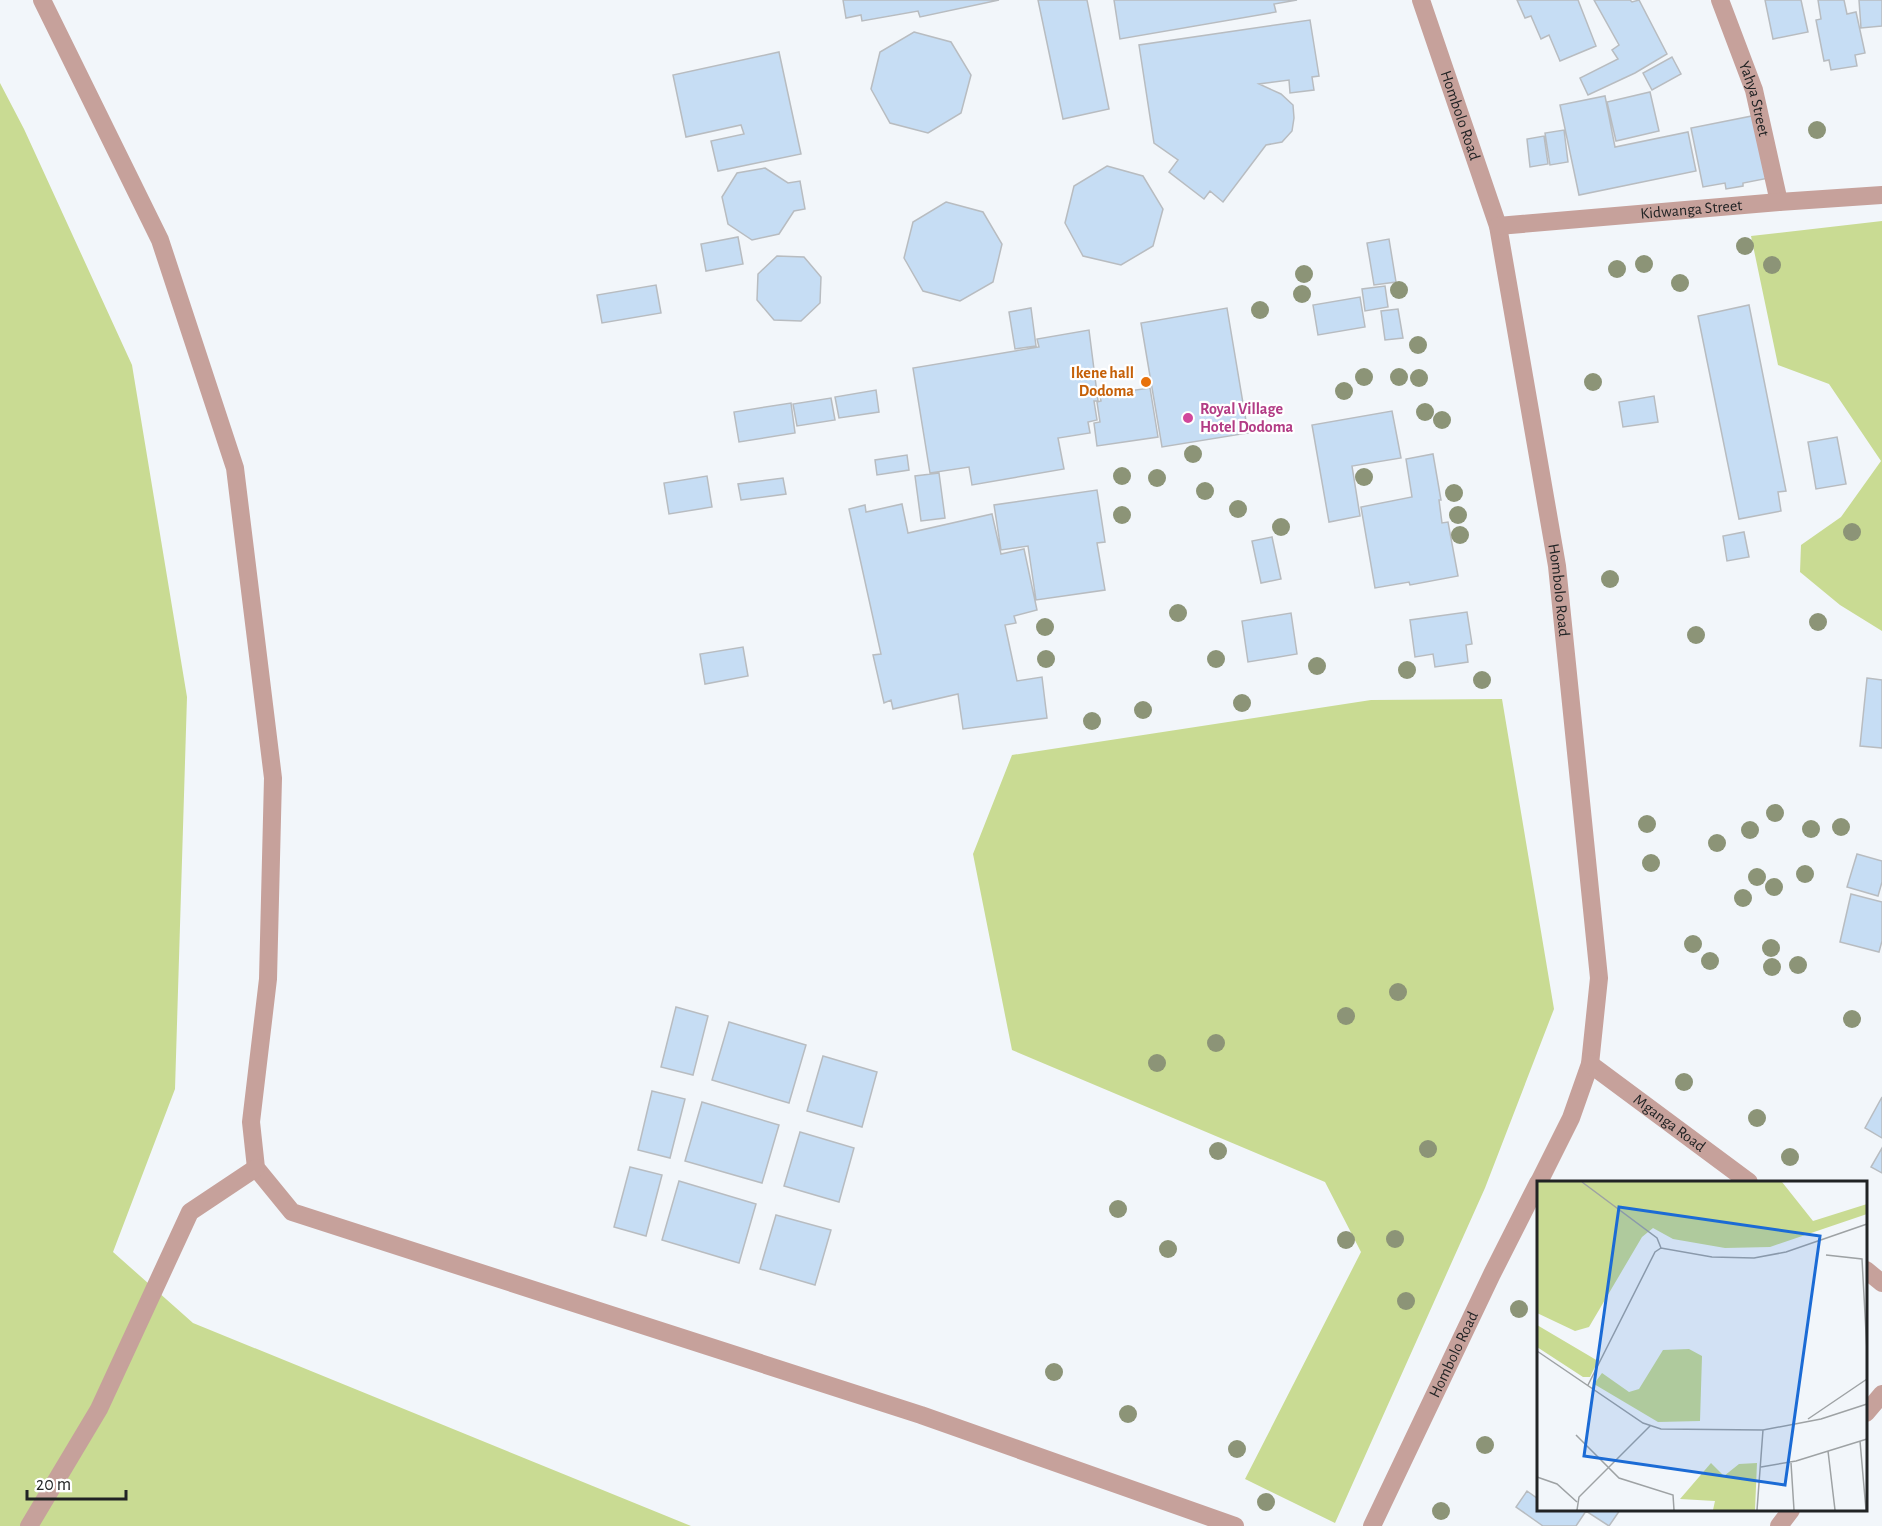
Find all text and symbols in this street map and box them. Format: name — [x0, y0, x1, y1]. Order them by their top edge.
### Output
street label: Yahya Street — [1736, 59, 1772, 138]
street label: Hombolo Road — [1438, 69, 1483, 162]
street label: Kidwanga Street — [1640, 197, 1743, 222]
place label: Ikene hall Dodoma — [1071, 365, 1134, 399]
marker: Ikene hall Dodoma — [1139, 375, 1153, 389]
place label: Royal Village Hotel Dodoma — [1200, 401, 1294, 435]
marker: Royal Village Hotel Dodoma — [1181, 411, 1195, 425]
street label: Hombolo Road — [1545, 542, 1572, 637]
street label: Mganga Road — [1631, 1091, 1708, 1155]
inset map — [1537, 1181, 1867, 1511]
street label: Hombolo Road — [1426, 1309, 1481, 1400]
scale bar — [27, 1463, 126, 1501]
text: 20 m — [36, 1476, 71, 1494]

